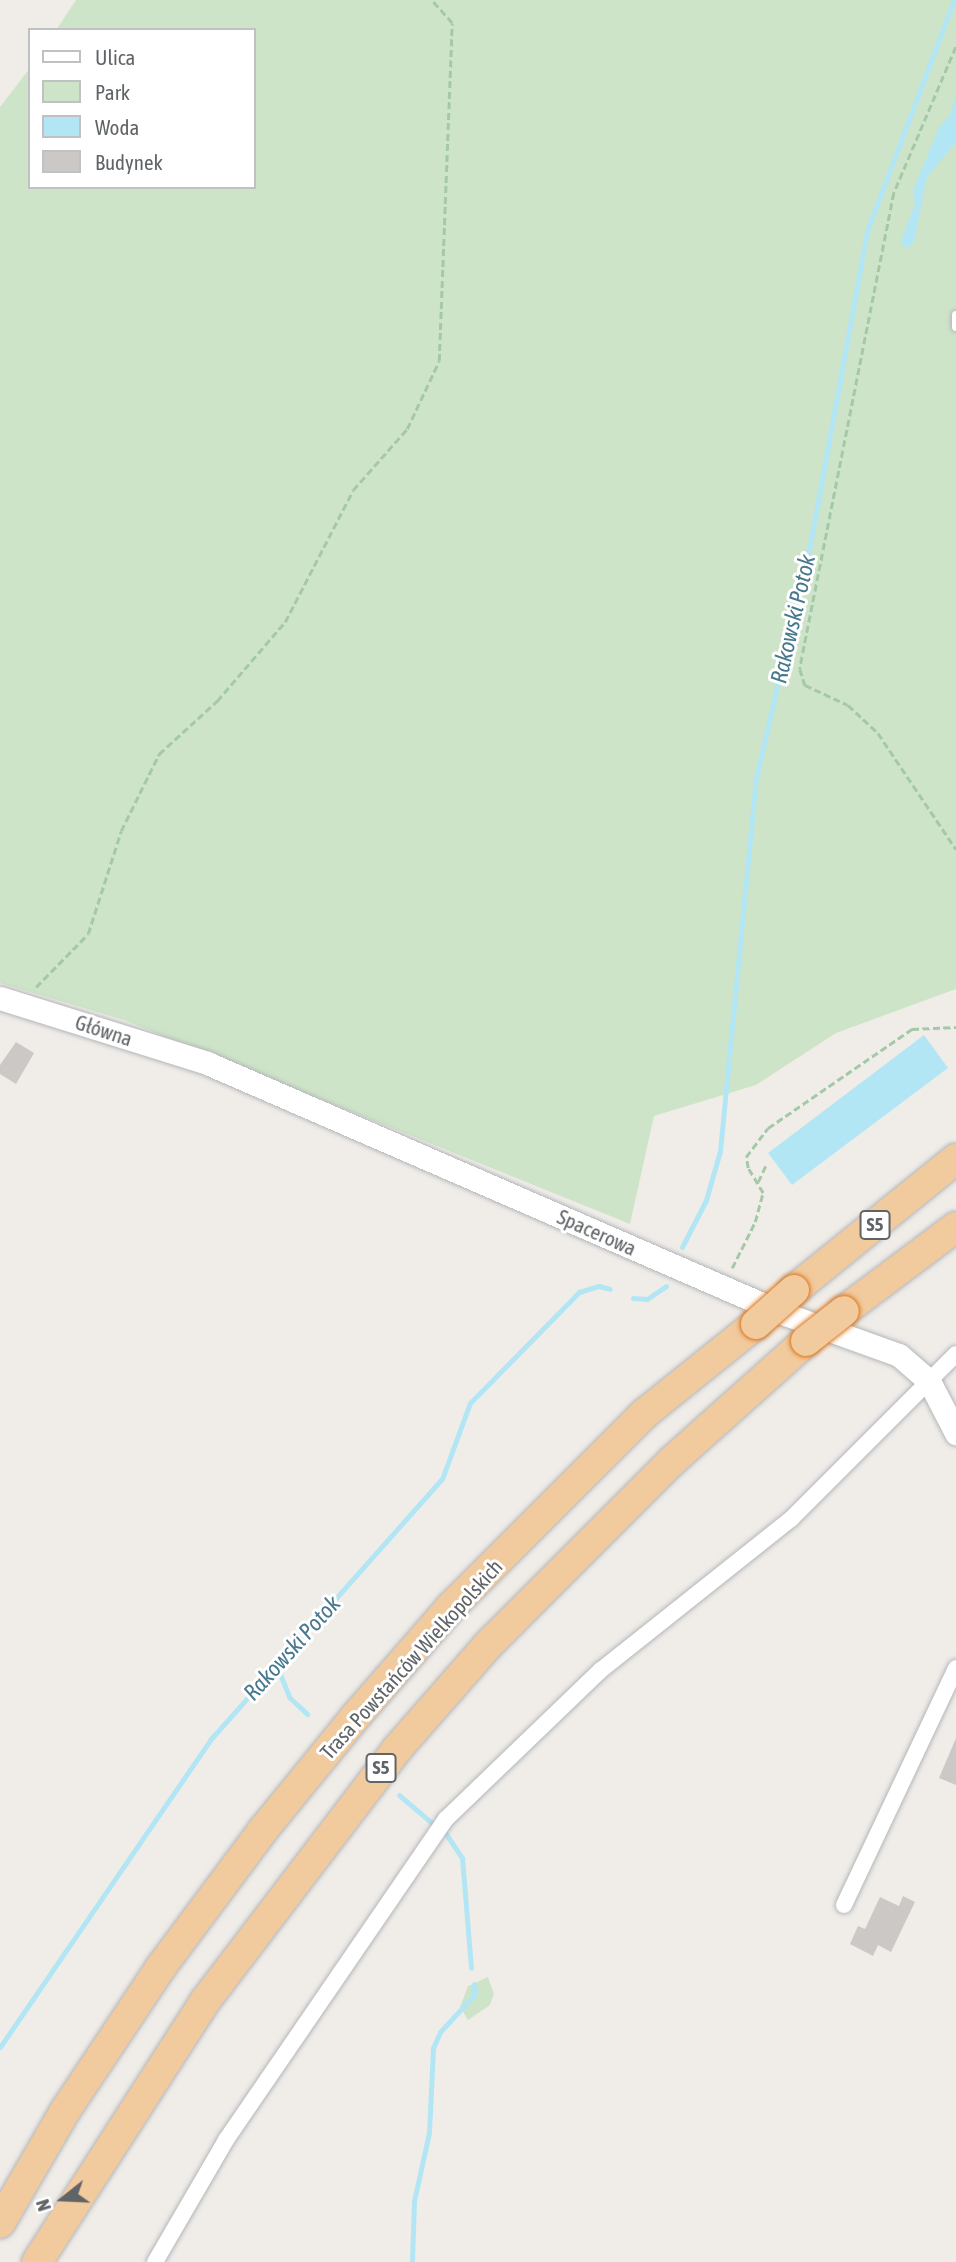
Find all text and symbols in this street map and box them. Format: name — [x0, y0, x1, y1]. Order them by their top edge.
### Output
legend — [28, 28, 256, 189]
text: Ulica — [95, 45, 135, 69]
text: Park — [95, 80, 130, 104]
text: Woda — [95, 115, 139, 139]
text: Budynek — [95, 150, 163, 174]
water label: Rakowski Potok — [765, 552, 821, 686]
street label: Główna — [72, 1009, 136, 1051]
street label: Spacerowa — [554, 1203, 640, 1261]
road number: S5 — [859, 1210, 891, 1240]
street label: Trasa Powstańców Wielkopolskich — [315, 1554, 507, 1764]
water label: Rakowski Potok — [238, 1590, 346, 1706]
road number: S5 — [365, 1752, 397, 1784]
north arrow — [28, 2164, 98, 2234]
text: N — [31, 2197, 55, 2214]

